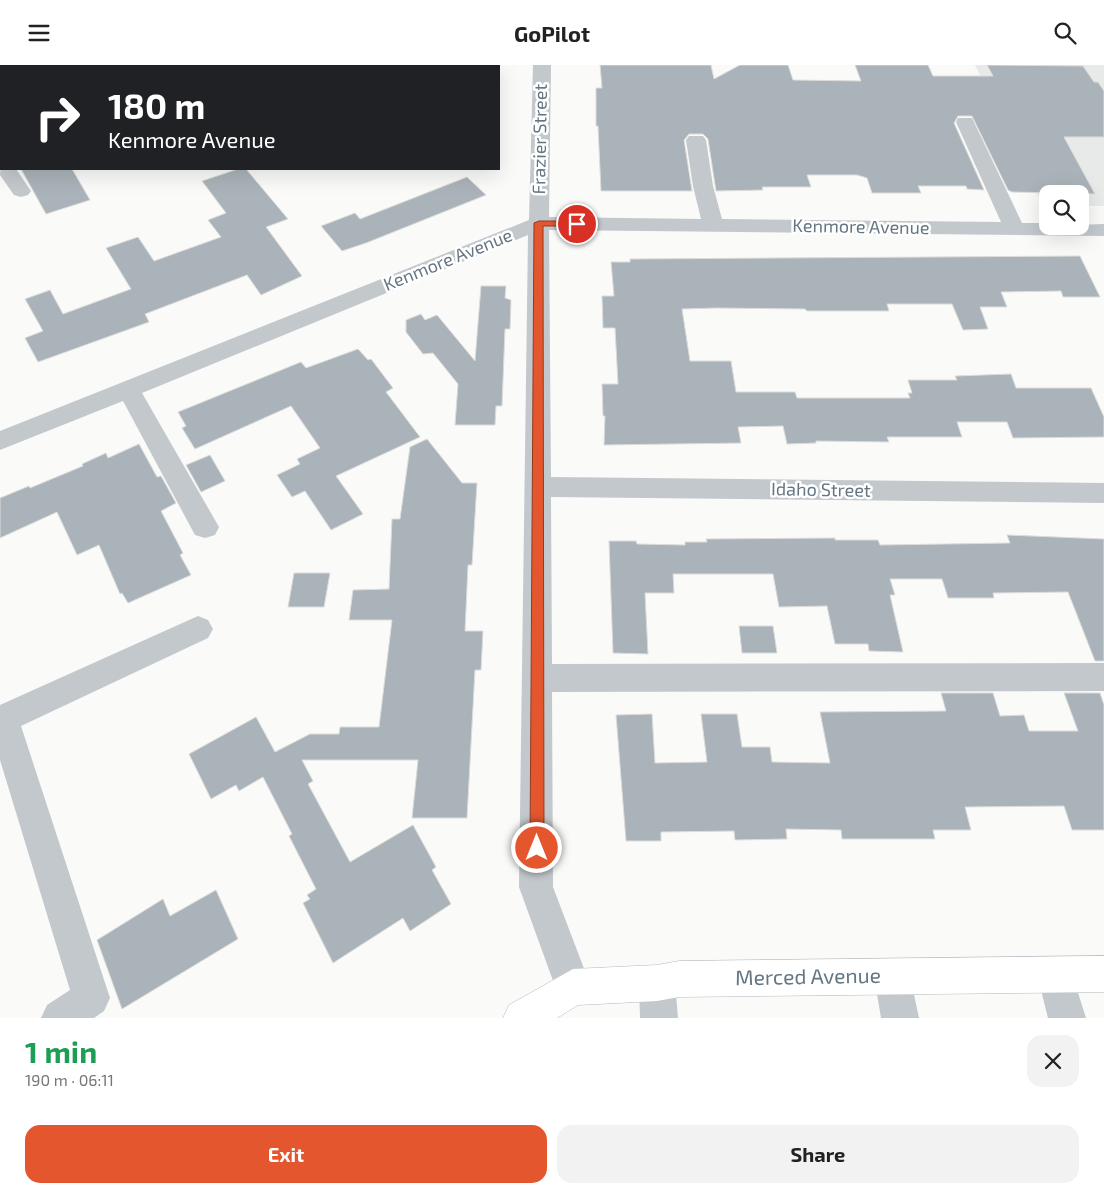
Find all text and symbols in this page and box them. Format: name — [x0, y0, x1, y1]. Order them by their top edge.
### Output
icon: menu — [25, 19, 53, 47]
icon: search — [1051, 19, 1079, 47]
text: GoPilot — [514, 20, 590, 46]
street label: Frazier Street — [527, 83, 551, 195]
text: 180 m — [108, 84, 205, 126]
icon: right — [25, 85, 90, 150]
text: Kenmore Avenue — [108, 126, 276, 152]
map controls — [1039, 185, 1089, 235]
button: search — [1039, 185, 1089, 235]
pin — [556, 203, 598, 245]
icon: arrive — [563, 210, 591, 238]
street label: Kenmore Avenue — [792, 214, 930, 238]
street label: Kenmore Avenue — [380, 223, 515, 295]
street label: Idaho Street — [771, 477, 871, 501]
position arrow — [510, 821, 562, 873]
street label: Merced Avenue — [735, 962, 881, 989]
text: 1 min — [25, 1033, 97, 1069]
button: close — [1027, 1035, 1079, 1087]
text: 190 m · 06:11 — [25, 1070, 114, 1089]
button: Exit — [25, 1125, 547, 1183]
button: Share — [557, 1125, 1079, 1183]

